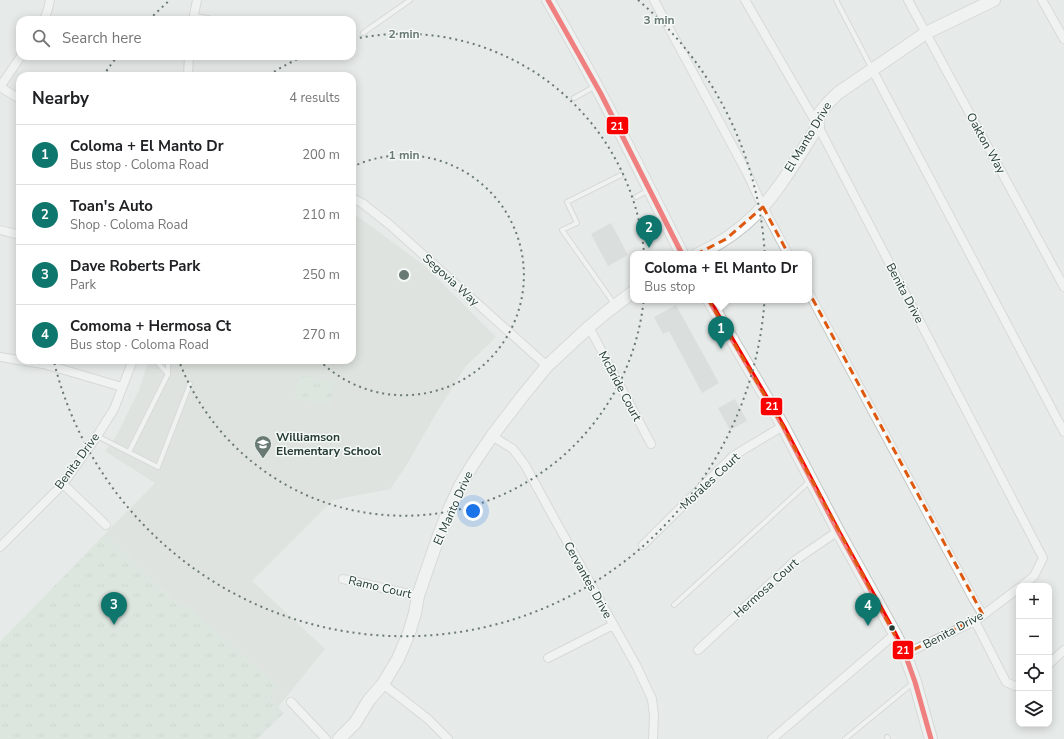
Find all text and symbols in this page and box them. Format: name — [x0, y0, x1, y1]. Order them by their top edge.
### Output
text: 3 min — [643, 12, 675, 28]
search box — [16, 16, 356, 60]
text: 2 min — [388, 26, 420, 42]
icon: search — [30, 27, 52, 49]
text: Search here — [62, 28, 142, 48]
text: Nearby — [32, 87, 89, 110]
text: 4 results — [289, 89, 340, 107]
street label: El Manto Drive — [781, 99, 835, 175]
street label: Oakton Way — [963, 110, 1010, 177]
line badge: 21 — [606, 116, 629, 135]
text: 21 — [610, 119, 624, 134]
text: Coloma + El Manto Dr — [70, 136, 224, 156]
text: 1 — [41, 146, 49, 164]
text: 200 m — [302, 146, 340, 164]
text: 1 min — [388, 147, 420, 163]
text: Bus stop · Coloma Road — [70, 156, 209, 174]
text: Toan's Auto — [70, 196, 153, 216]
text: 2 — [41, 206, 49, 224]
text: 210 m — [302, 206, 340, 224]
pin: 2 — [636, 215, 662, 248]
text: Shop · Coloma Road — [70, 216, 188, 234]
street label: Segovia Way — [419, 250, 483, 310]
popup — [630, 251, 812, 303]
text: Dave Roberts Park — [70, 256, 200, 276]
text: Coloma + El Manto Dr — [644, 258, 798, 278]
street label: Benita Drive — [882, 260, 928, 326]
text: 3 — [41, 266, 49, 284]
text: 250 m — [302, 266, 340, 284]
centre of rings — [397, 268, 411, 282]
text: Park — [70, 276, 96, 294]
text: Bus stop — [644, 278, 695, 296]
text: Comoma + Hermosa Ct — [70, 316, 231, 336]
pin: 1 — [708, 316, 734, 349]
text: 4 — [41, 326, 49, 344]
text: 270 m — [302, 326, 340, 344]
text: Bus stop · Coloma Road — [70, 336, 209, 354]
street label: McBride Court — [595, 348, 646, 425]
line badge: 21 — [760, 397, 783, 416]
text: 21 — [765, 399, 779, 414]
place label: Williamson Elementary School — [276, 429, 381, 459]
street label: Benita Drive — [51, 430, 103, 492]
school or university icon: Williamson Elementary School — [253, 434, 273, 459]
street label: Morales Court — [677, 449, 744, 513]
street label: El Manto Drive — [430, 468, 476, 548]
your location — [463, 501, 483, 521]
street label: Cervantes Drive — [560, 539, 616, 621]
street label: Hermosa Court — [730, 554, 802, 621]
street label: Ramo Court — [347, 572, 414, 602]
map controls — [1016, 583, 1052, 727]
button: + — [1016, 583, 1052, 619]
pin: 3 — [101, 592, 127, 625]
pin: 4 — [855, 593, 881, 626]
street label: Benita Drive — [920, 607, 986, 653]
button: − — [1016, 619, 1052, 655]
unlabelled marker — [887, 623, 897, 633]
line badge: 21 — [892, 640, 914, 660]
text: 21 — [896, 643, 910, 658]
button: locate — [1016, 655, 1052, 691]
button: layers — [1016, 691, 1052, 727]

